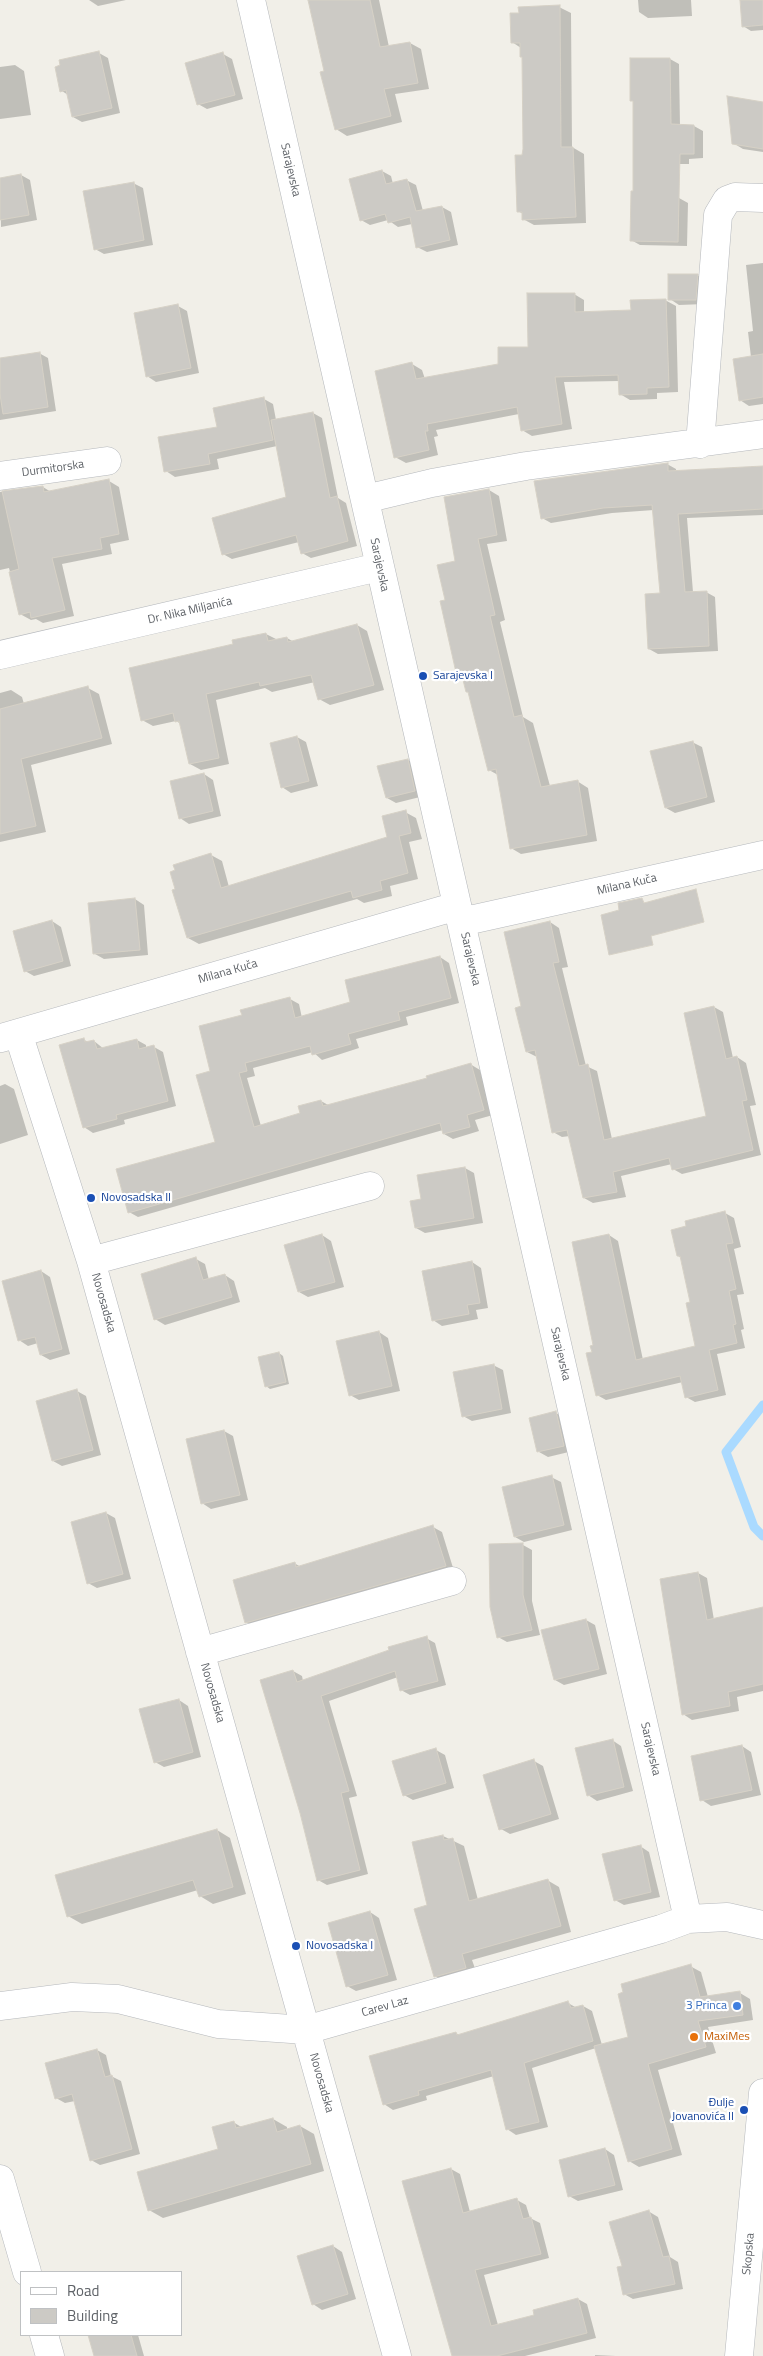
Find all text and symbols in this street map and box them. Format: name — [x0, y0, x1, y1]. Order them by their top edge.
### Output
street label: Sarajevska — [277, 142, 303, 198]
street label: Durmitorska — [21, 457, 85, 481]
street label: Sarajevska — [366, 537, 392, 593]
street label: Dr. Nika Miljanića — [146, 594, 234, 628]
place label: Sarajevska I — [433, 669, 493, 683]
marker: Sarajevska I — [417, 670, 429, 682]
street label: Milana Kuča — [596, 871, 658, 899]
street label: Sarajevska — [457, 931, 483, 987]
street label: Milana Kuča — [197, 957, 259, 987]
place label: Novosadska II — [101, 1191, 171, 1205]
marker: Novosadska II — [85, 1192, 97, 1204]
street label: Novosadska — [88, 1271, 118, 1335]
street label: Sarajevska — [547, 1326, 573, 1382]
street label: Novosadska — [197, 1661, 227, 1725]
street label: Sarajevska — [637, 1721, 663, 1777]
place label: Novosadska I — [306, 1939, 373, 1953]
marker: Novosadska I — [290, 1940, 302, 1952]
street label: Carev Laz — [360, 1993, 410, 2021]
place label: 3 Princa — [686, 1999, 727, 2013]
marker: 3 Princa — [731, 2000, 743, 2012]
place label: MaxiMes — [704, 2030, 750, 2044]
marker: MaxiMes — [688, 2031, 700, 2043]
street label: Novosadska — [306, 2051, 336, 2115]
place label: Đulje Jovanovića II — [672, 2096, 734, 2124]
marker: Đulje Jovanovića II — [738, 2104, 750, 2116]
street label: Skopska — [740, 2232, 758, 2276]
legend — [20, 2271, 182, 2336]
text: Road — [67, 2279, 99, 2302]
text: Building — [67, 2304, 118, 2327]

